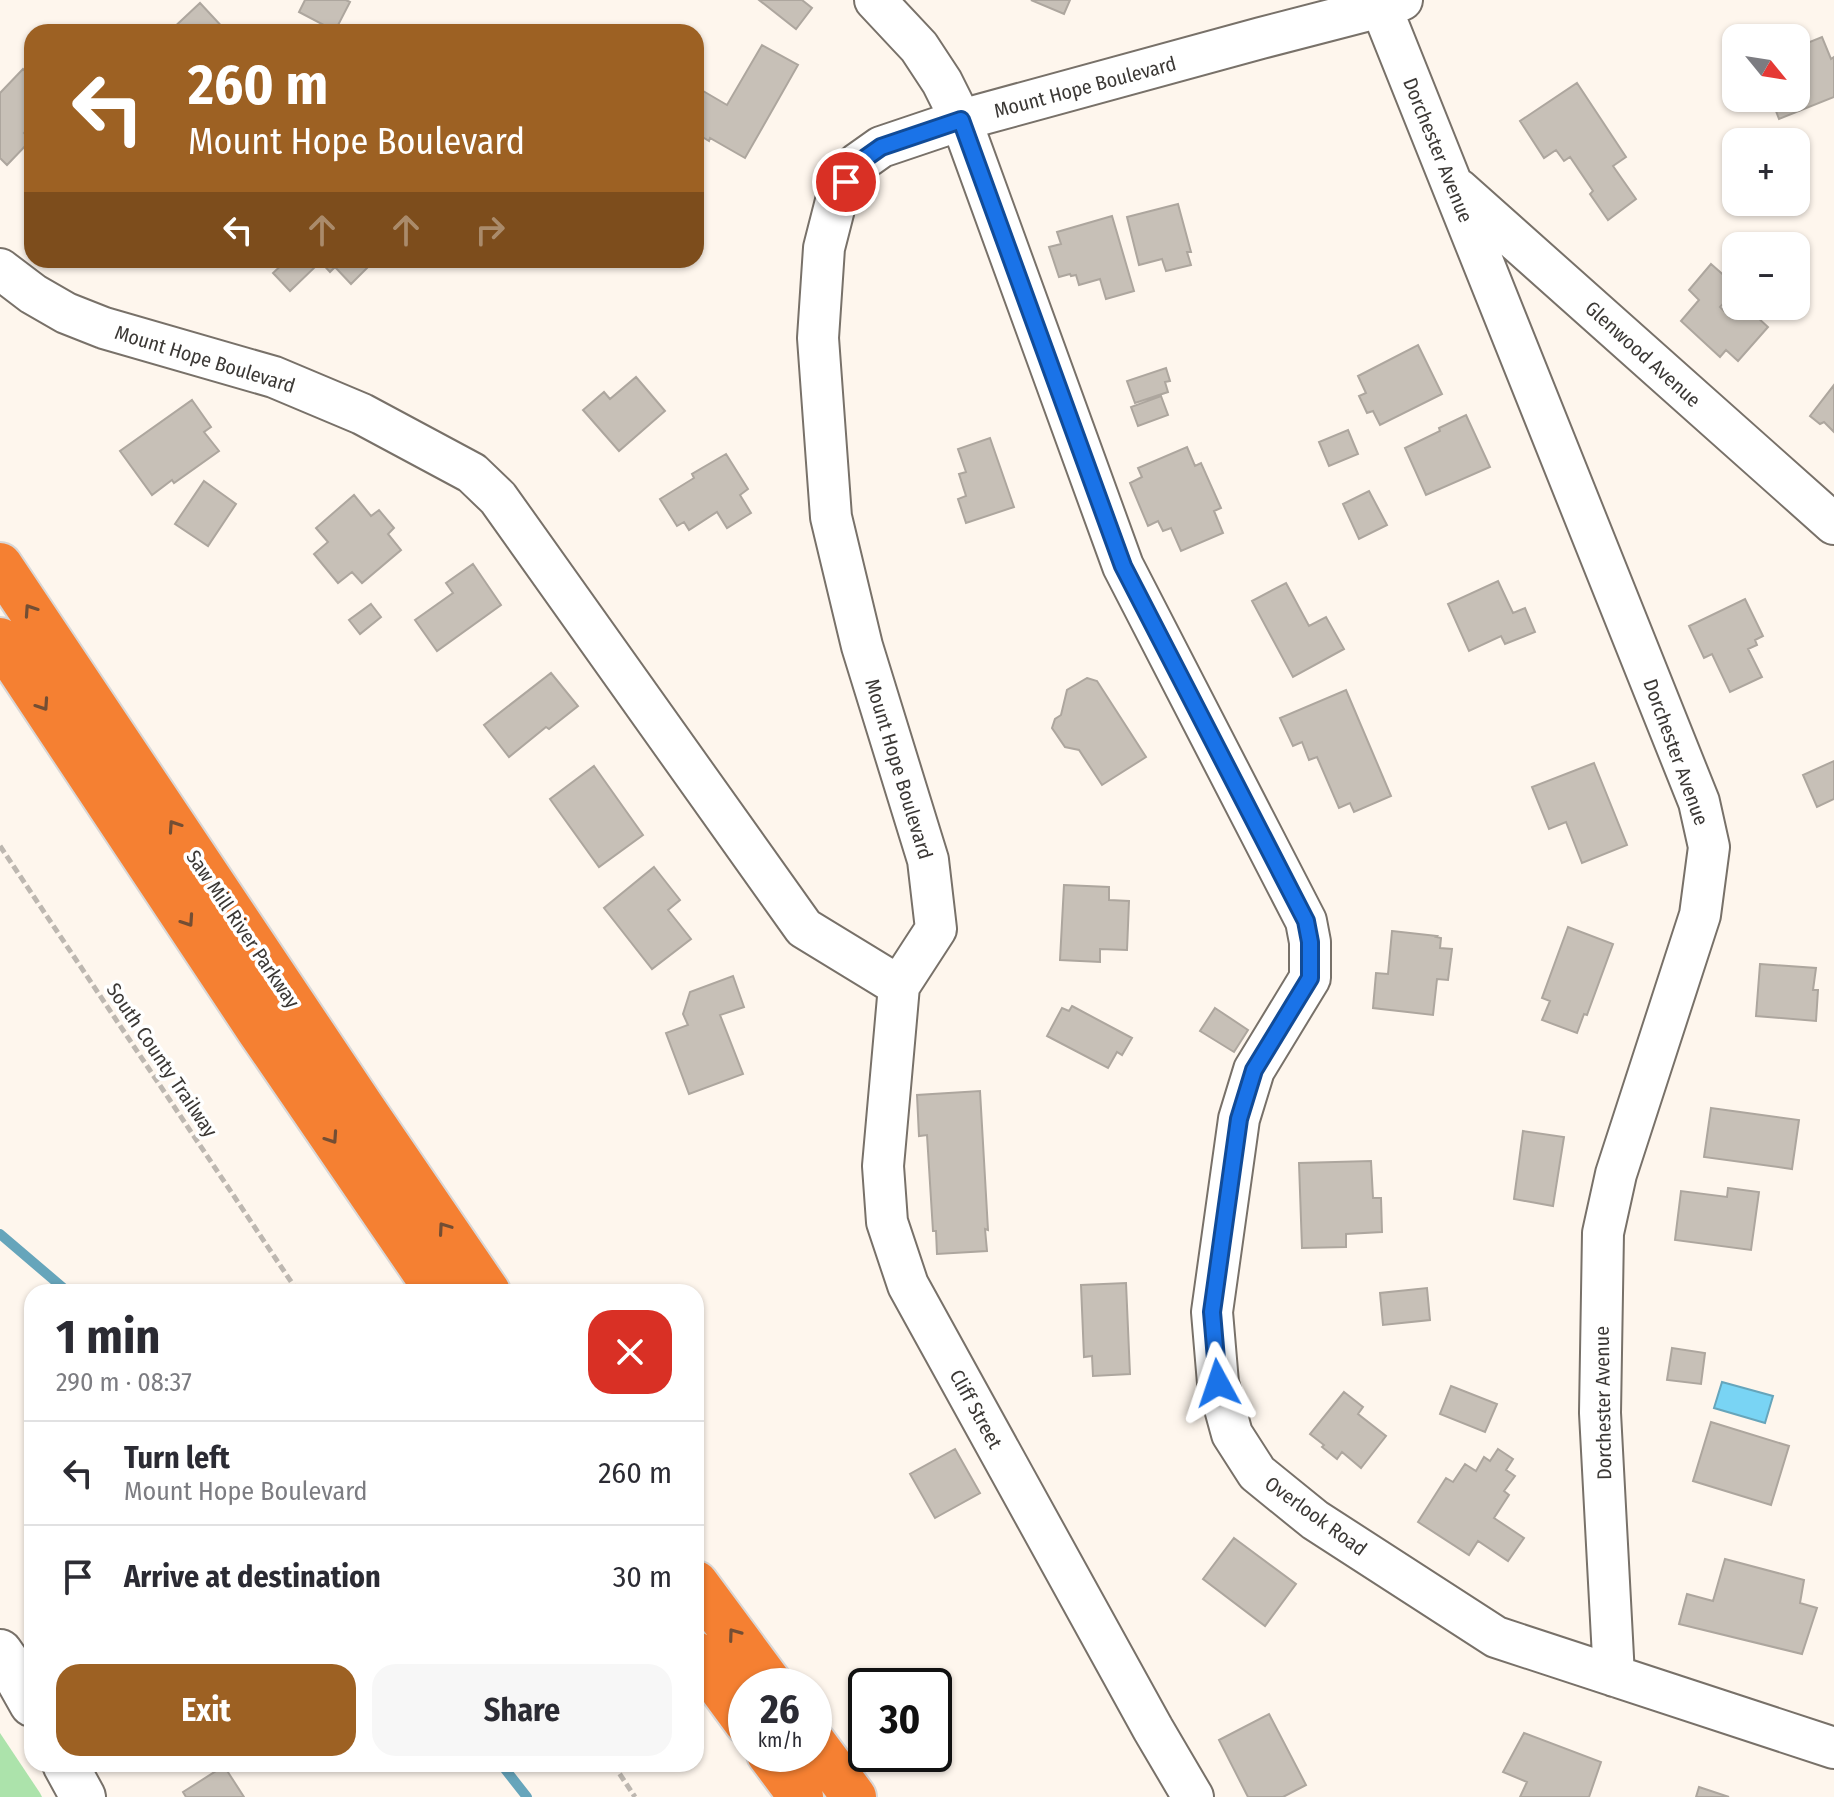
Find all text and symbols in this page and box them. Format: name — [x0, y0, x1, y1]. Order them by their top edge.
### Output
north arrow — [1722, 24, 1810, 112]
map controls — [1722, 24, 1810, 320]
street label: Mount Hope Boulevard — [991, 51, 1179, 123]
text: 260 m — [188, 52, 328, 119]
icon: left — [56, 56, 160, 160]
street label: Dorchester Avenue — [1398, 74, 1478, 226]
text: Mount Hope Boulevard — [188, 120, 525, 164]
button: + — [1722, 128, 1810, 216]
pin — [812, 148, 880, 216]
icon: arrive — [824, 160, 868, 204]
icon: left — [216, 208, 260, 252]
icon: ahead — [300, 208, 344, 252]
icon: ahead — [384, 208, 428, 252]
icon: right — [468, 208, 512, 252]
button: − — [1722, 232, 1810, 320]
street label: Glenwood Avenue — [1580, 296, 1706, 412]
street label: Mount Hope Boulevard — [112, 320, 298, 398]
one-way arrow — [25, 604, 40, 618]
street label: Mount Hope Boulevard — [860, 676, 938, 862]
street label: Dorchester Avenue — [1638, 676, 1714, 828]
one-way arrow — [34, 696, 49, 711]
one-way arrow — [169, 820, 184, 835]
street label: Saw Mill River Parkway — [181, 846, 305, 1012]
one-way arrow — [178, 913, 193, 927]
street label: South County Trailway — [102, 978, 222, 1142]
one-way arrow — [322, 1129, 337, 1143]
one-way arrow — [439, 1222, 454, 1236]
text: 1 min — [56, 1308, 161, 1366]
button: close — [588, 1310, 672, 1394]
street label: Dorchester Avenue — [1590, 1326, 1616, 1480]
position arrow — [1176, 1341, 1260, 1425]
street label: Cliff Street — [945, 1365, 1008, 1453]
text: 290 m · 08:37 — [56, 1367, 192, 1398]
text: Turn left — [124, 1440, 230, 1476]
icon: left — [56, 1451, 100, 1495]
text: 260 m — [598, 1455, 672, 1491]
street label: Overlook Road — [1260, 1471, 1372, 1561]
text: Mount Hope Boulevard — [124, 1476, 368, 1507]
icon: arrive — [56, 1555, 100, 1599]
text: Arrive at destination — [124, 1559, 381, 1595]
text: 30 m — [613, 1559, 672, 1595]
one-way arrow — [729, 1629, 743, 1643]
button: Exit — [56, 1664, 356, 1756]
button: Share — [372, 1664, 672, 1756]
speed limit sign: 30 — [848, 1668, 952, 1772]
text: 26 — [760, 1686, 800, 1734]
text: km/h — [758, 1728, 802, 1752]

